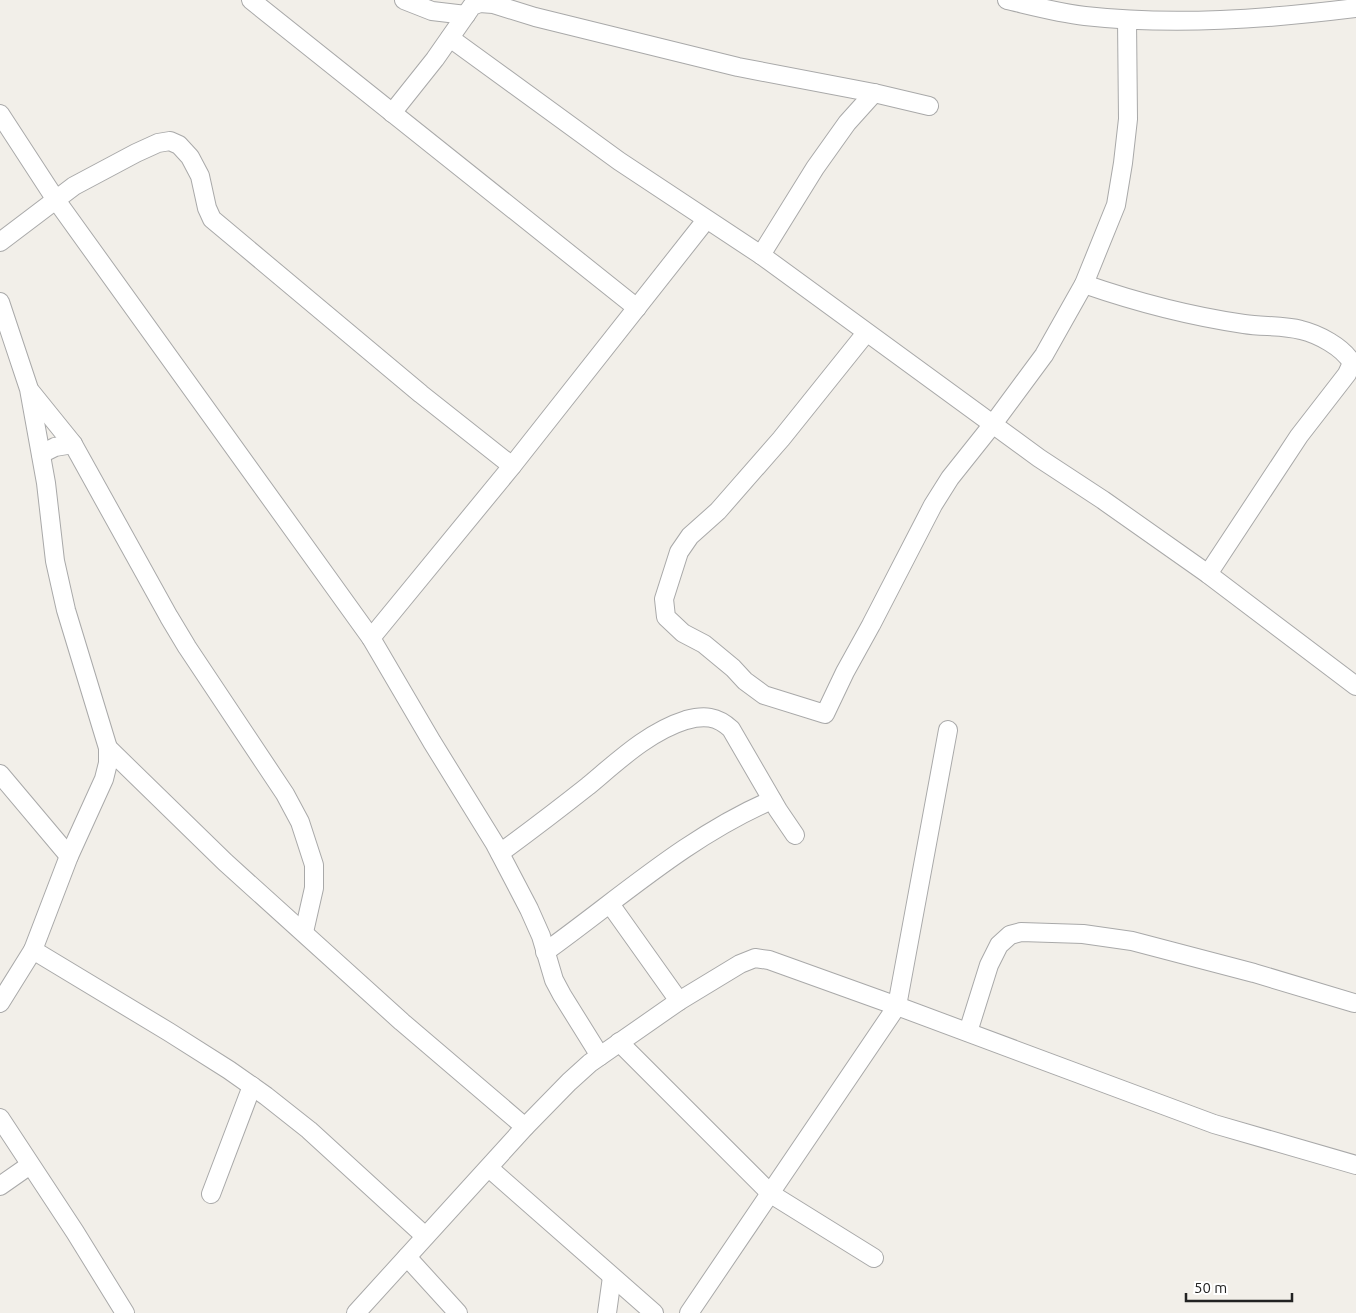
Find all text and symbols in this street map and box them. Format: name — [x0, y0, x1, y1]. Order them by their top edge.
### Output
scale bar — [1186, 1270, 1292, 1302]
text: 50 m — [1194, 1279, 1227, 1296]

